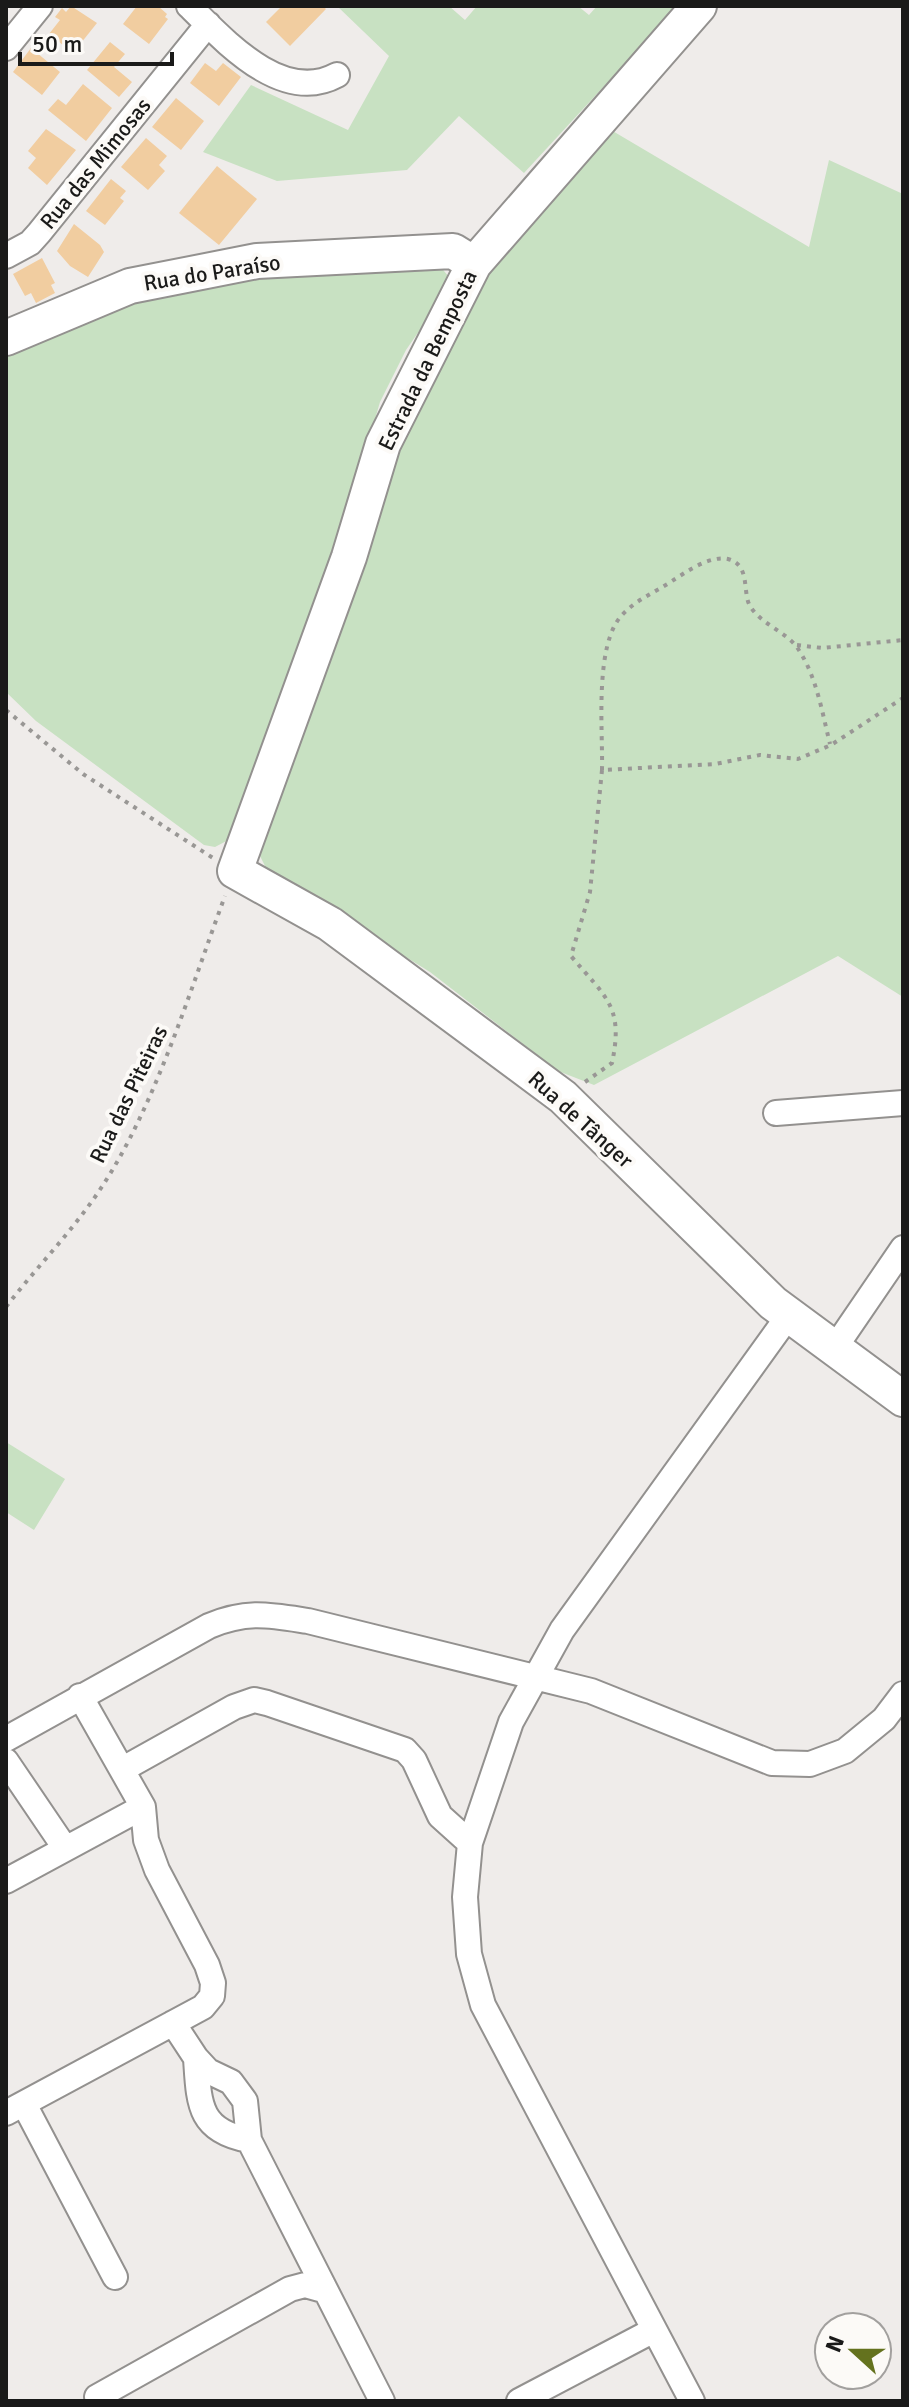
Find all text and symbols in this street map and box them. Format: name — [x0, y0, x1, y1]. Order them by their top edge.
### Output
scale bar — [20, 16, 172, 66]
text: 50 m — [32, 29, 82, 59]
street label: Rua das Mimosas — [34, 92, 157, 234]
street label: Rua do Paraíso — [142, 248, 282, 297]
street label: Estrada da Bemposta — [372, 266, 483, 455]
street label: Rua das Piteiras — [84, 1021, 173, 1167]
street label: Rua de Tânger — [523, 1065, 639, 1174]
north arrow — [813, 2311, 893, 2391]
text: N — [819, 2332, 850, 2356]

